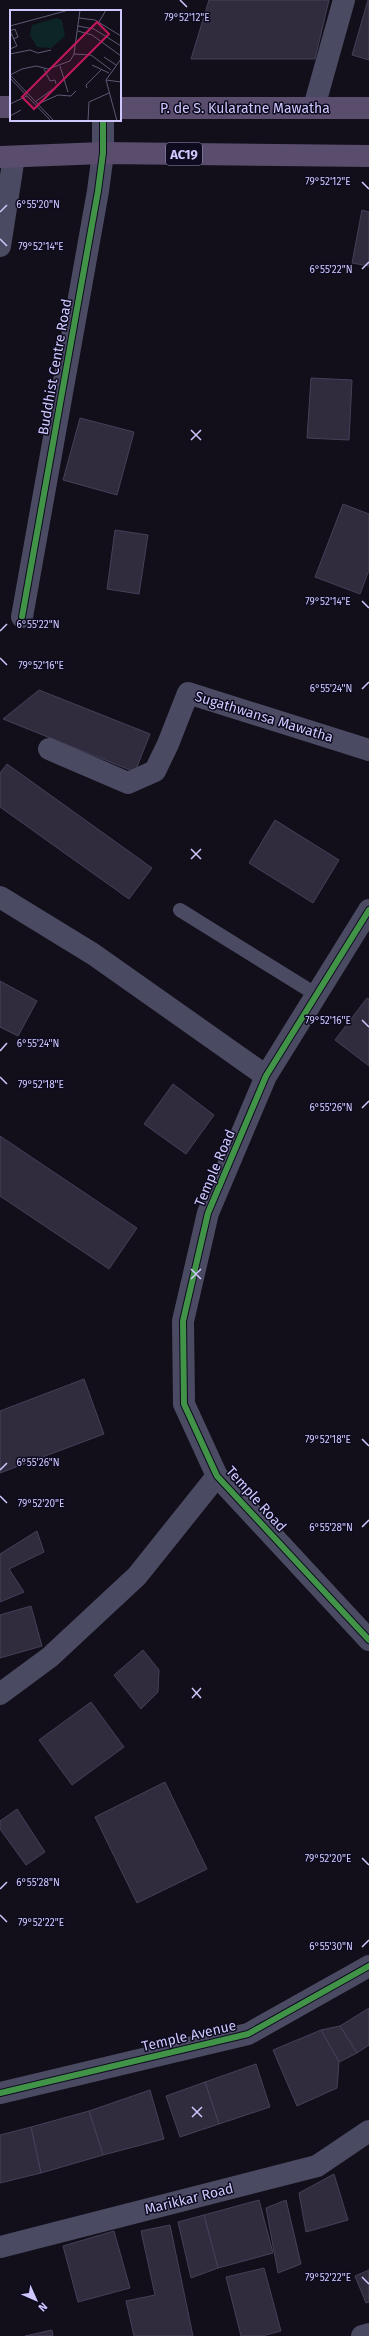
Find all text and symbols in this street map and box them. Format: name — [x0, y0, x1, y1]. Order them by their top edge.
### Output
inset map — [10, 10, 121, 121]
text: 79°52'12"E — [164, 12, 210, 24]
street label: P. de S. Kularatne Mawatha — [160, 100, 330, 117]
road number: AC19 — [166, 143, 202, 165]
text: 79°52'12"E — [305, 176, 351, 188]
text: 6°55'20"N — [16, 199, 60, 211]
text: 79°52'14"E — [18, 241, 64, 253]
text: 6°55'22"N — [309, 264, 353, 276]
street label: Buddhist Centre Road — [35, 298, 75, 436]
text: 79°52'14"E — [305, 596, 351, 608]
text: 6°55'22"N — [16, 619, 60, 631]
text: 79°52'16"E — [18, 660, 64, 672]
text: 6°55'24"N — [310, 683, 352, 695]
street label: Sugathwansa Mawatha — [193, 688, 335, 746]
text: 79°52'16"E — [305, 1015, 351, 1027]
text: 6°55'24"N — [17, 1038, 59, 1050]
text: 79°52'18"E — [18, 1079, 64, 1091]
text: 6°55'26"N — [309, 1102, 353, 1114]
street label: Temple Road — [191, 1127, 239, 1209]
text: 79°52'18"E — [305, 1434, 351, 1446]
text: 6°55'26"N — [16, 1457, 60, 1469]
street label: Temple Road — [222, 1463, 290, 1535]
text: 79°52'20"E — [18, 1498, 64, 1510]
text: 6°55'28"N — [309, 1522, 353, 1534]
text: 79°52'20"E — [305, 1853, 351, 1865]
text: 6°55'28"N — [16, 1877, 60, 1889]
text: 79°52'22"E — [18, 1917, 64, 1929]
text: 6°55'30"N — [309, 1941, 353, 1953]
street label: Temple Avenue — [140, 2017, 238, 2055]
street label: Marikkar Road — [143, 2180, 235, 2218]
text: 79°52'22"E — [305, 2272, 351, 2284]
north arrow — [16, 2280, 56, 2320]
text: N — [36, 2300, 50, 2314]

